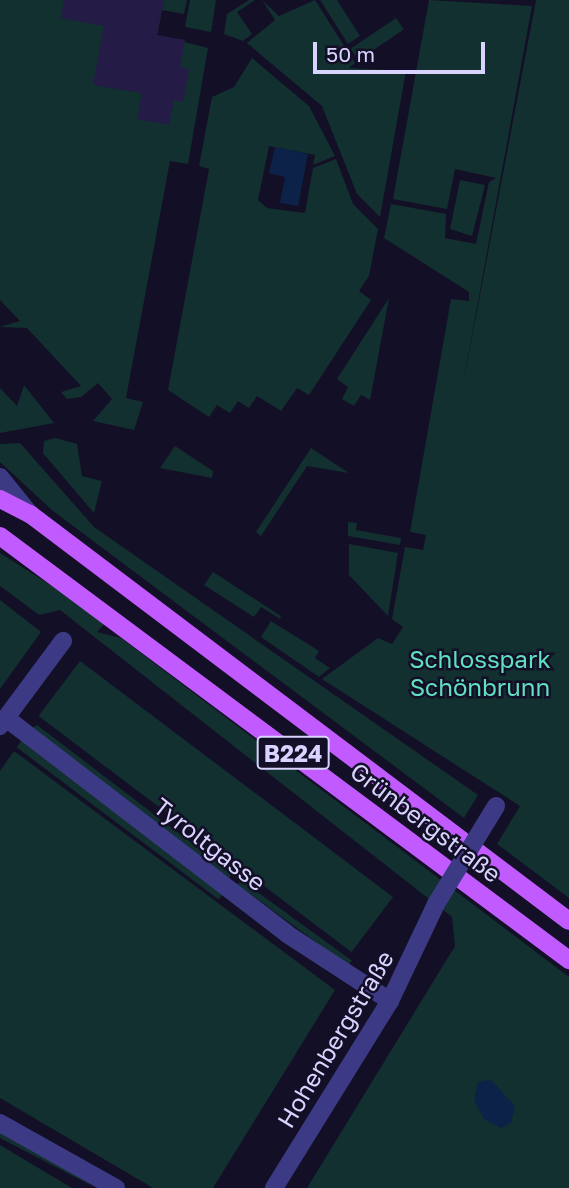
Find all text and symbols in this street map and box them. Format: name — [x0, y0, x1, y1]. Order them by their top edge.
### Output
scale bar — [317, 28, 489, 72]
text: 50 m — [326, 41, 375, 67]
park label: Schlosspark Schönbrunn — [409, 645, 551, 701]
road number: B224 — [256, 734, 330, 772]
street label: Grünbergstraße — [345, 756, 507, 888]
street label: Tyroltgasse — [148, 791, 272, 897]
street label: Hohenbergstraße — [271, 945, 399, 1133]

